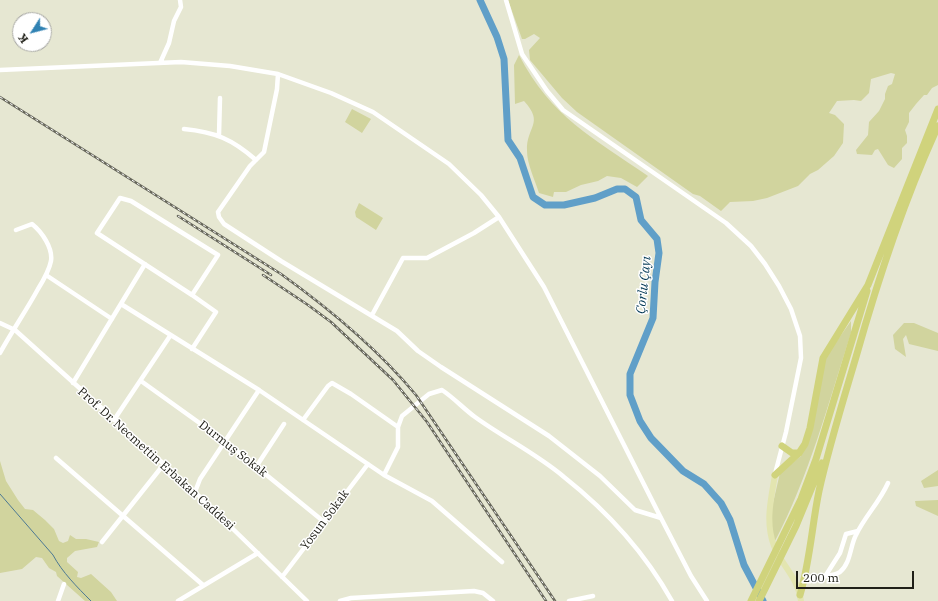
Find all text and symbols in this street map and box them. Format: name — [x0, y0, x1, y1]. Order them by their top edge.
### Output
north arrow — [12, 12, 52, 52]
text: K — [15, 31, 31, 46]
water label: Çorlu Çayı — [633, 255, 655, 315]
street label: Prof. Dr. Necmettin Erbakan Caddesi — [75, 385, 237, 533]
street label: Durmuş Sokak — [196, 418, 270, 480]
street label: Yosun Sokak — [298, 487, 352, 553]
scale bar — [798, 563, 916, 589]
text: 200 m — [803, 570, 839, 585]

